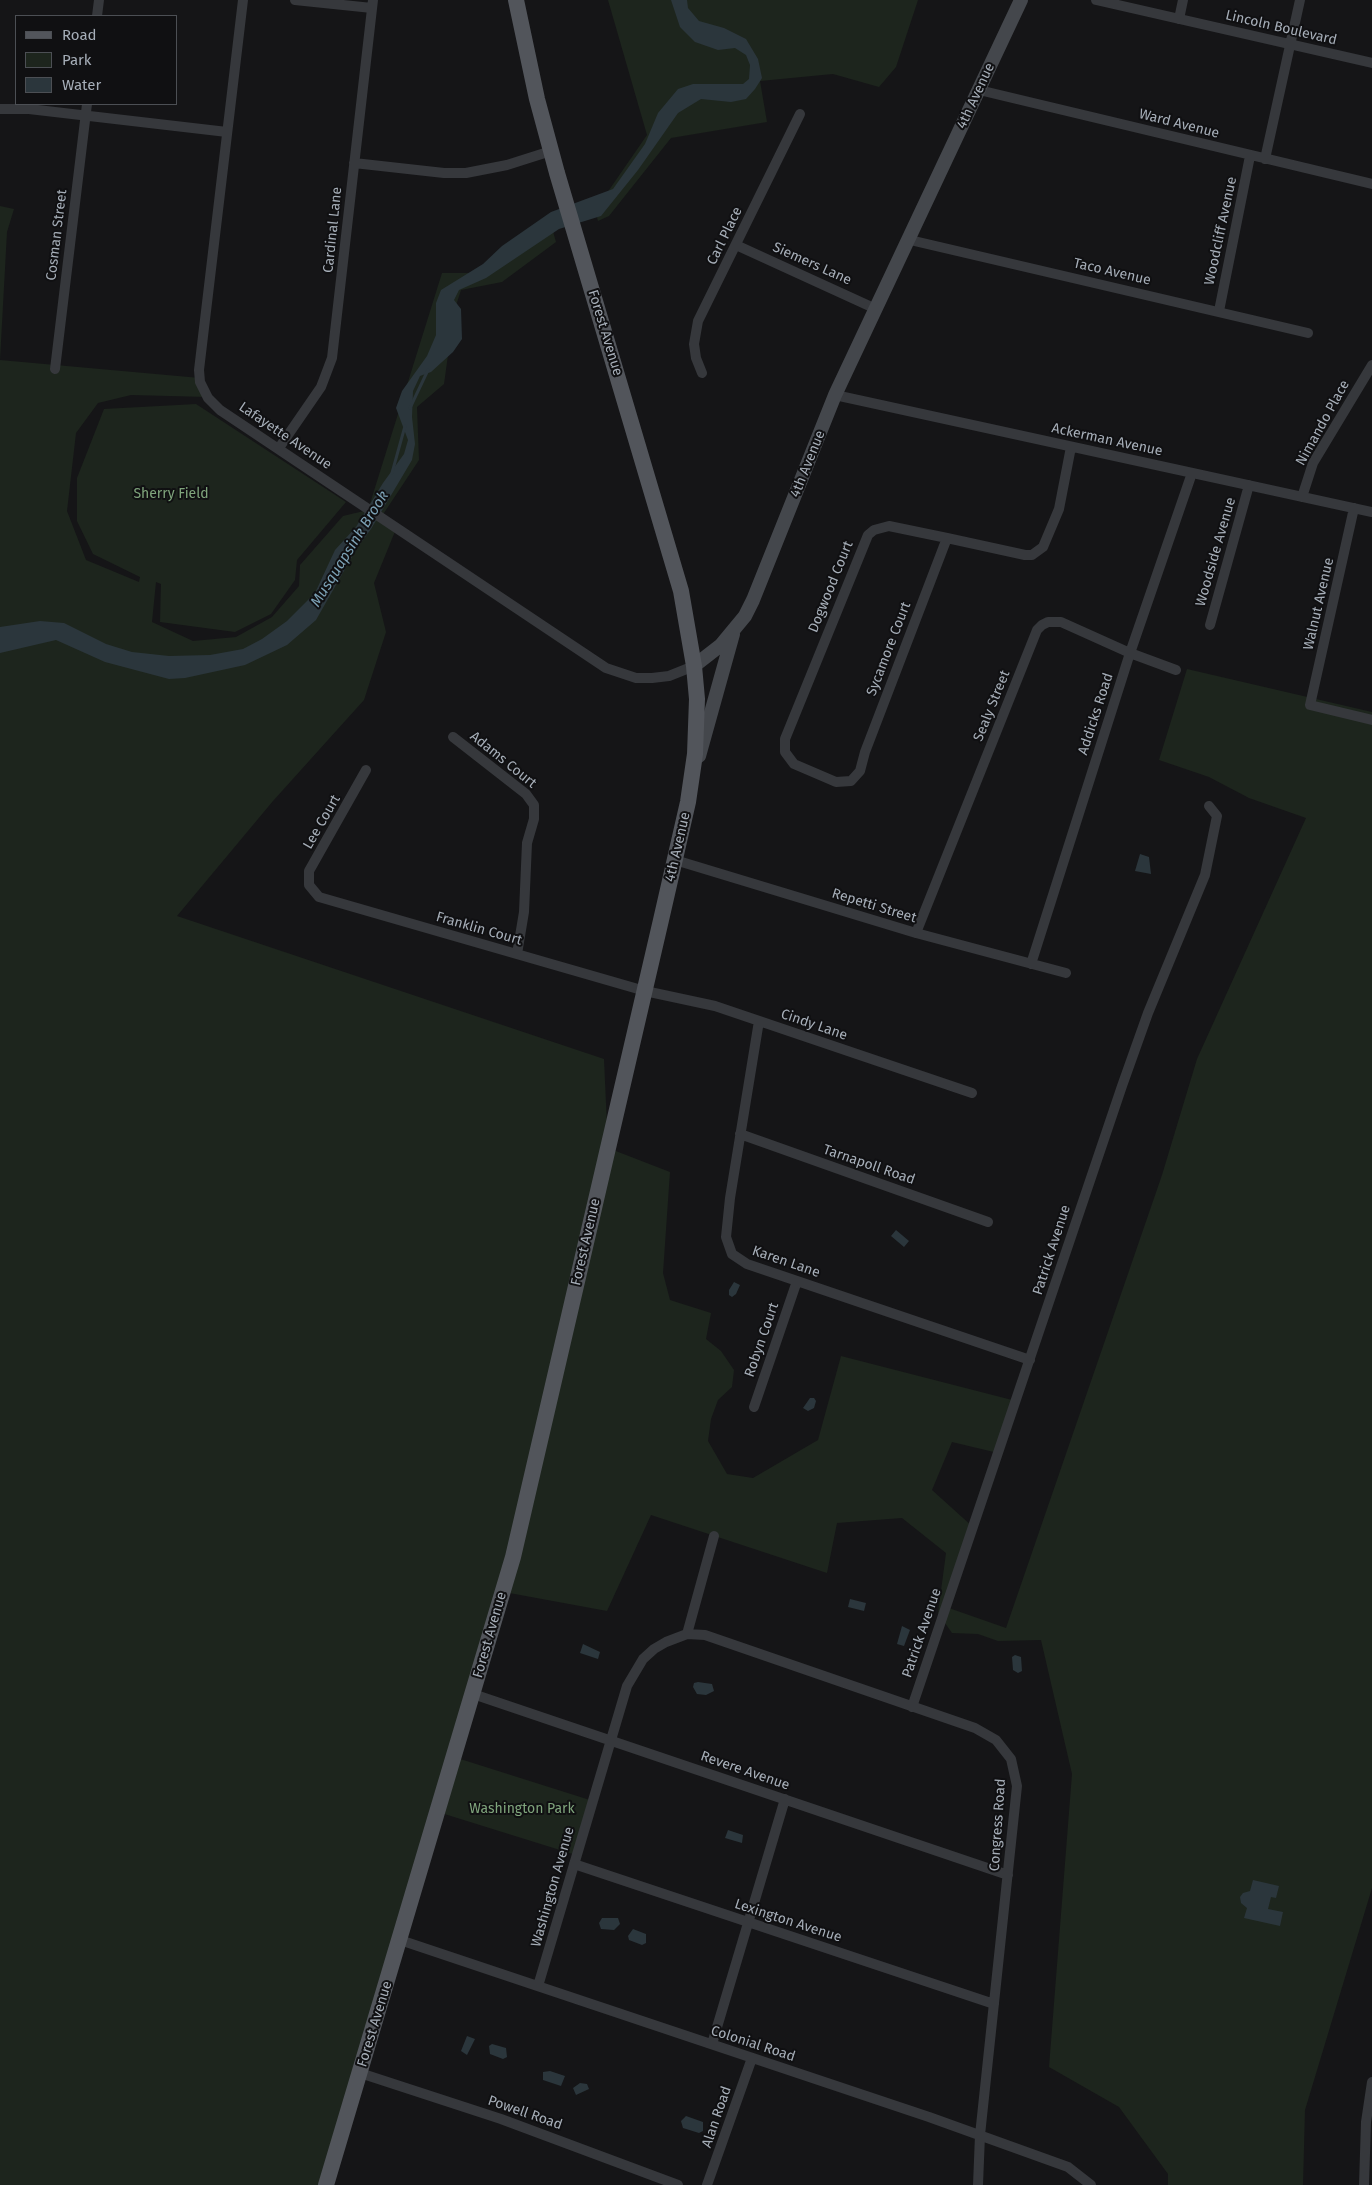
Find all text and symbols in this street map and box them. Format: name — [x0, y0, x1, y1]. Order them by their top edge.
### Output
street label: Lincoln Boulevard — [1224, 7, 1338, 49]
legend — [15, 15, 178, 105]
text: Road — [62, 26, 97, 44]
text: Park — [62, 51, 92, 69]
street label: 4th Avenue — [953, 60, 999, 132]
text: Water — [62, 76, 101, 94]
street label: Ward Avenue — [1137, 106, 1221, 142]
street label: Woodcliff Avenue — [1201, 175, 1241, 287]
street label: Cardinal Lane — [320, 186, 346, 274]
street label: Cosman Street — [43, 188, 71, 282]
street label: Carl Place — [704, 204, 746, 268]
street label: Siemers Lane — [770, 239, 854, 289]
street label: Taco Avenue — [1072, 255, 1152, 289]
street label: Forest Avenue — [584, 288, 626, 378]
street label: Nimando Place — [1293, 377, 1353, 469]
street label: Lafayette Avenue — [235, 399, 335, 473]
street label: Ackerman Avenue — [1050, 420, 1164, 460]
street label: 4th Avenue — [787, 428, 829, 500]
park label: Sherry Field — [133, 486, 209, 502]
water label: Musquapsink Brook — [307, 488, 393, 610]
street label: Woodside Avenue — [1192, 495, 1240, 609]
street label: Dogwood Court — [805, 539, 857, 635]
street label: Walnut Avenue — [1300, 556, 1338, 652]
street label: Sycamore Court — [863, 600, 915, 698]
street label: Sealy Street — [970, 668, 1014, 744]
street label: Addicks Road — [1075, 671, 1117, 757]
street label: Adams Court — [466, 728, 540, 792]
street label: Lee Court — [300, 792, 344, 852]
street label: 4th Avenue — [662, 811, 694, 883]
street label: Repetti Street — [830, 885, 918, 927]
street label: Franklin Court — [434, 909, 524, 949]
street label: Cindy Lane — [779, 1006, 849, 1044]
street label: Tarnapoll Road — [821, 1141, 917, 1189]
street label: Forest Avenue — [568, 1197, 604, 1287]
street label: Patrick Avenue — [1030, 1203, 1074, 1297]
street label: Karen Lane — [750, 1243, 822, 1281]
street label: Robyn Court — [741, 1300, 783, 1380]
street label: Patrick Avenue — [899, 1586, 945, 1680]
street label: Forest Avenue — [470, 1590, 510, 1680]
street label: Revere Avenue — [698, 1748, 792, 1794]
street label: Congress Road — [986, 1778, 1010, 1872]
park label: Washington Park — [469, 1801, 575, 1817]
street label: Washington Avenue — [528, 1825, 578, 1949]
street label: Lexington Avenue — [732, 1896, 844, 1946]
street label: Forest Avenue — [354, 1979, 396, 2069]
street label: Colonial Road — [709, 2022, 797, 2066]
street label: Alan Road — [699, 2084, 735, 2150]
street label: Powell Road — [486, 2092, 564, 2134]

